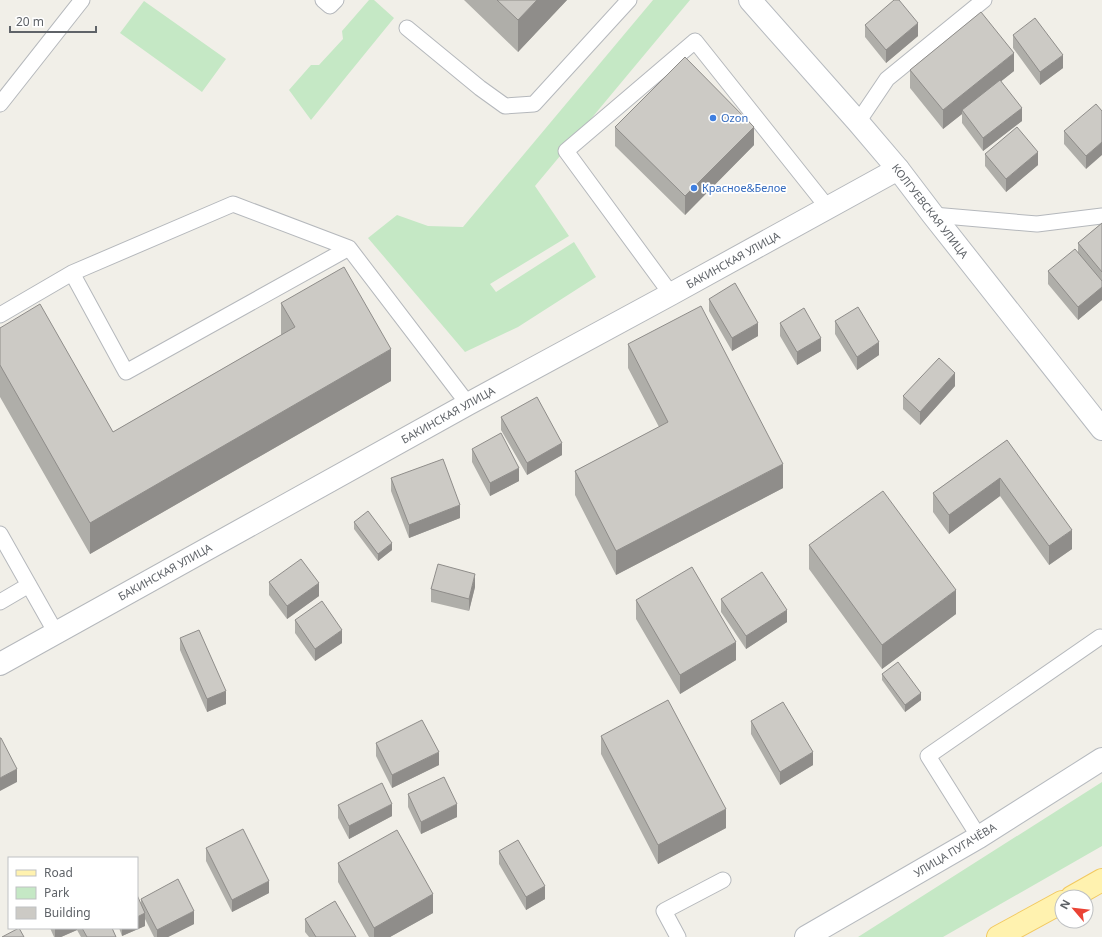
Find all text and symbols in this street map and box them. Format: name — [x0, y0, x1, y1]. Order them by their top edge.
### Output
scale bar — [10, 8, 96, 34]
text: 20 m — [16, 13, 44, 30]
place label: Ozon — [721, 110, 748, 125]
marker: Ozon — [708, 113, 718, 123]
street label: КОЛГУЕВСКАЯ УЛИЦА — [889, 160, 973, 262]
place label: Красное&Белое — [702, 180, 786, 195]
marker: Красное&Белое — [689, 183, 699, 193]
street label: БАКИНСКАЯ УЛИЦА — [683, 227, 783, 292]
street label: БАКИНСКАЯ УЛИЦА — [398, 382, 498, 447]
street label: БАКИНСКАЯ УЛИЦА — [115, 539, 215, 604]
street label: УЛИЦА ПУГАЧЁВА — [911, 819, 1000, 880]
legend — [8, 857, 138, 929]
text: Road — [44, 864, 73, 881]
text: Park — [44, 884, 70, 901]
north arrow — [1054, 889, 1094, 929]
text: N — [1056, 897, 1073, 912]
text: Building — [44, 904, 91, 921]

